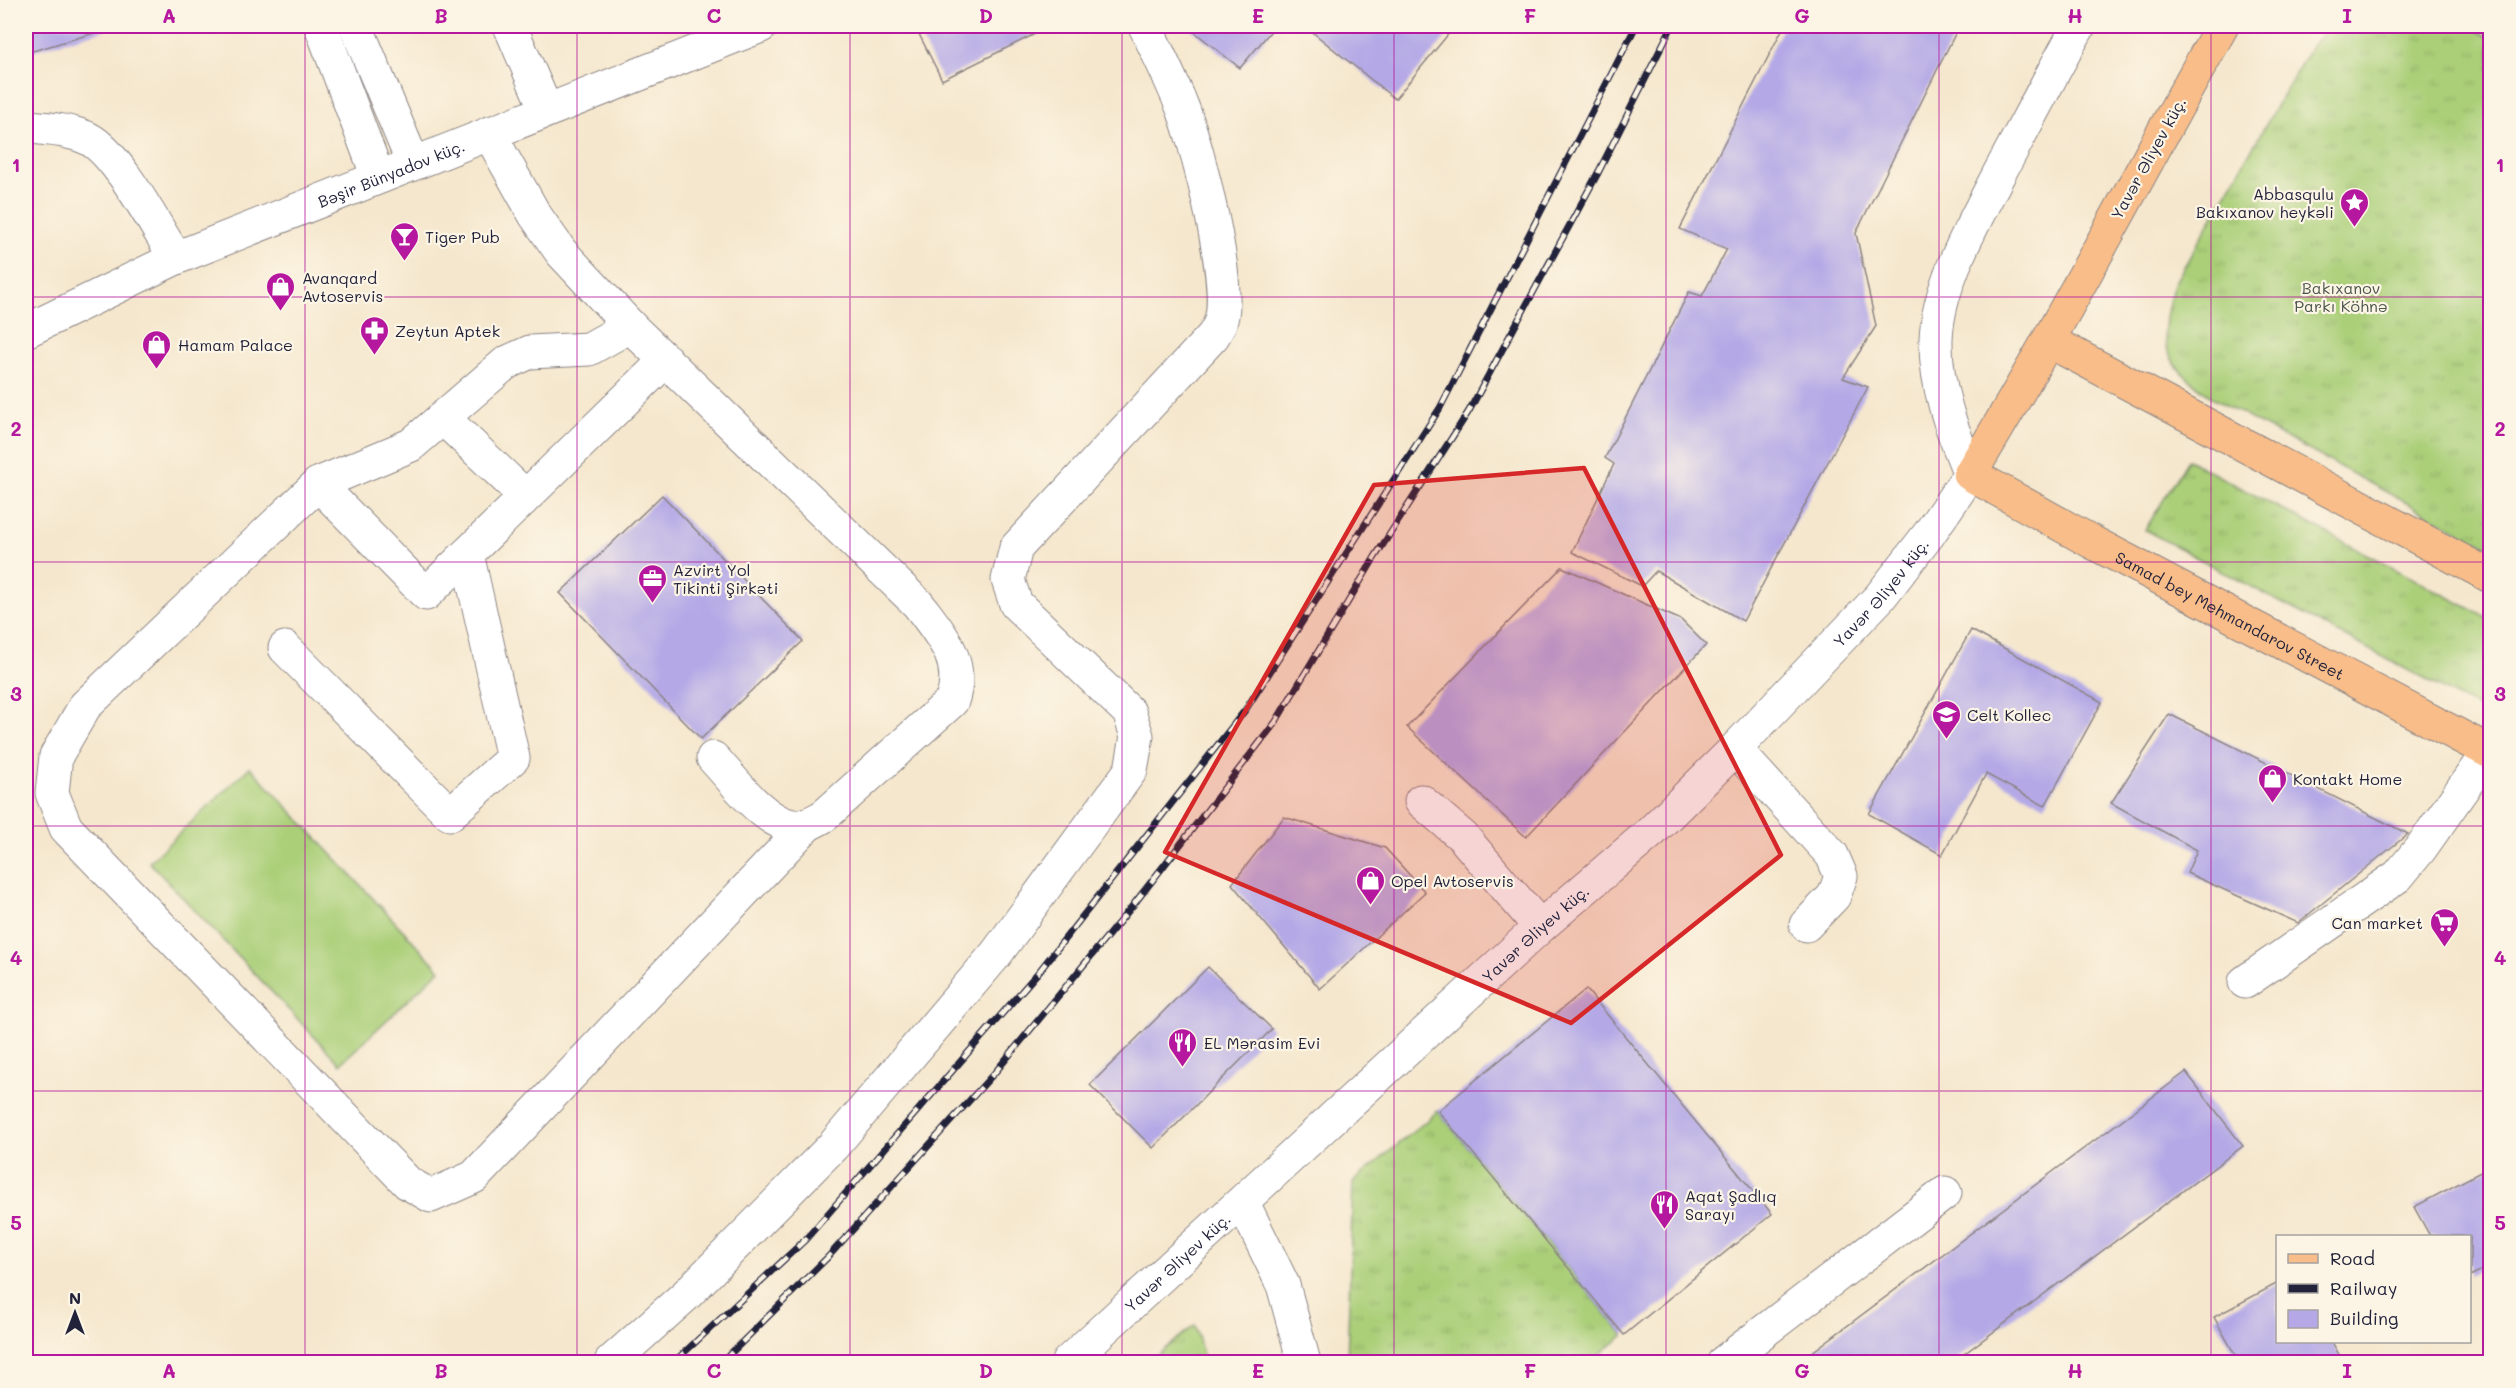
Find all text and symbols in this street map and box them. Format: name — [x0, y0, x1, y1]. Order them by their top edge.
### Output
text: A — [162, 2, 176, 28]
text: B — [434, 2, 448, 28]
text: C — [707, 2, 722, 28]
text: D — [979, 2, 993, 28]
text: E — [1252, 2, 1264, 28]
text: F — [1524, 2, 1537, 28]
text: G — [1794, 2, 1810, 28]
text: H — [2067, 2, 2083, 28]
text: I — [2342, 2, 2352, 28]
street label: Yavər Əliyev küç. — [2106, 93, 2190, 223]
street label: Bəşir Bünyadov küç. — [314, 134, 467, 211]
text: 1 — [12, 151, 20, 177]
text: 1 — [2496, 151, 2504, 177]
place label: Abbasqulu Bakıxanov heykəli — [2196, 183, 2334, 222]
place icon: Abbasqulu Bakıxanov heykəli — [2339, 186, 2371, 228]
bar icon: Tiger Pub — [388, 220, 420, 262]
place label: Tiger Pub — [425, 226, 500, 247]
place label: Avanqard Avtoservis — [302, 267, 383, 306]
shop icon: Avanqard Avtoservis — [265, 270, 297, 312]
park label: Bakıxanov Parkı Köhnə — [2294, 277, 2388, 316]
pharmacy icon: Zeytun Aptek — [358, 314, 390, 356]
place label: Zeytun Aptek — [395, 320, 500, 341]
shop icon: Hamam Palace — [141, 328, 173, 370]
place label: Hamam Palace — [178, 334, 293, 355]
text: 2 — [10, 415, 22, 441]
text: 2 — [2494, 415, 2506, 441]
street label: Yavər Əliyev küç. — [1828, 533, 1933, 651]
street label: Samad bey Mehmandarov Street — [2112, 546, 2348, 684]
place label: Azvirt Yol Tikinti Şirkəti — [673, 559, 778, 598]
office icon: Azvirt Yol Tikinti Şirkəti — [636, 562, 668, 604]
text: 3 — [10, 680, 22, 706]
text: 3 — [2494, 680, 2506, 706]
school or university icon: Celt Kollec — [1930, 698, 1962, 740]
place label: Celt Kollec — [1967, 704, 2051, 725]
shop icon: Kontakt Home — [2256, 762, 2288, 804]
place label: Kontakt Home — [2293, 768, 2402, 789]
shop icon: Opel Avtoservis — [1354, 864, 1386, 906]
place label: Opel Avtoservis — [1391, 870, 1514, 891]
street label: Yavər Əliyev küç. — [1477, 880, 1593, 986]
supermarket icon: Can market — [2428, 906, 2460, 948]
place label: Can market — [2331, 912, 2423, 933]
text: 4 — [10, 944, 23, 970]
text: 4 — [2494, 944, 2507, 970]
restaurant icon: EL Mərasim Evi — [1167, 1026, 1199, 1068]
place label: EL Mərasim Evi — [1204, 1032, 1320, 1053]
place label: Aqat Şadlıq Sarayı — [1685, 1185, 1777, 1224]
restaurant icon: Aqat Şadlıq Sarayı — [1648, 1188, 1680, 1230]
street label: Yavər Əliyev küç. — [1119, 1208, 1234, 1316]
text: 5 — [10, 1209, 22, 1235]
text: 5 — [2494, 1209, 2506, 1235]
legend — [2276, 1235, 2471, 1343]
text: Road — [2330, 1246, 2375, 1270]
text: Railway — [2330, 1276, 2397, 1300]
north arrow — [45, 1283, 105, 1343]
text: N — [69, 1287, 81, 1308]
text: Building — [2330, 1306, 2398, 1330]
text: A — [162, 1357, 176, 1383]
text: B — [434, 1357, 448, 1383]
text: C — [707, 1357, 722, 1383]
text: D — [979, 1357, 993, 1383]
text: E — [1252, 1357, 1264, 1383]
text: F — [1524, 1357, 1537, 1383]
text: G — [1794, 1357, 1810, 1383]
text: H — [2067, 1357, 2083, 1383]
text: I — [2342, 1357, 2352, 1383]

